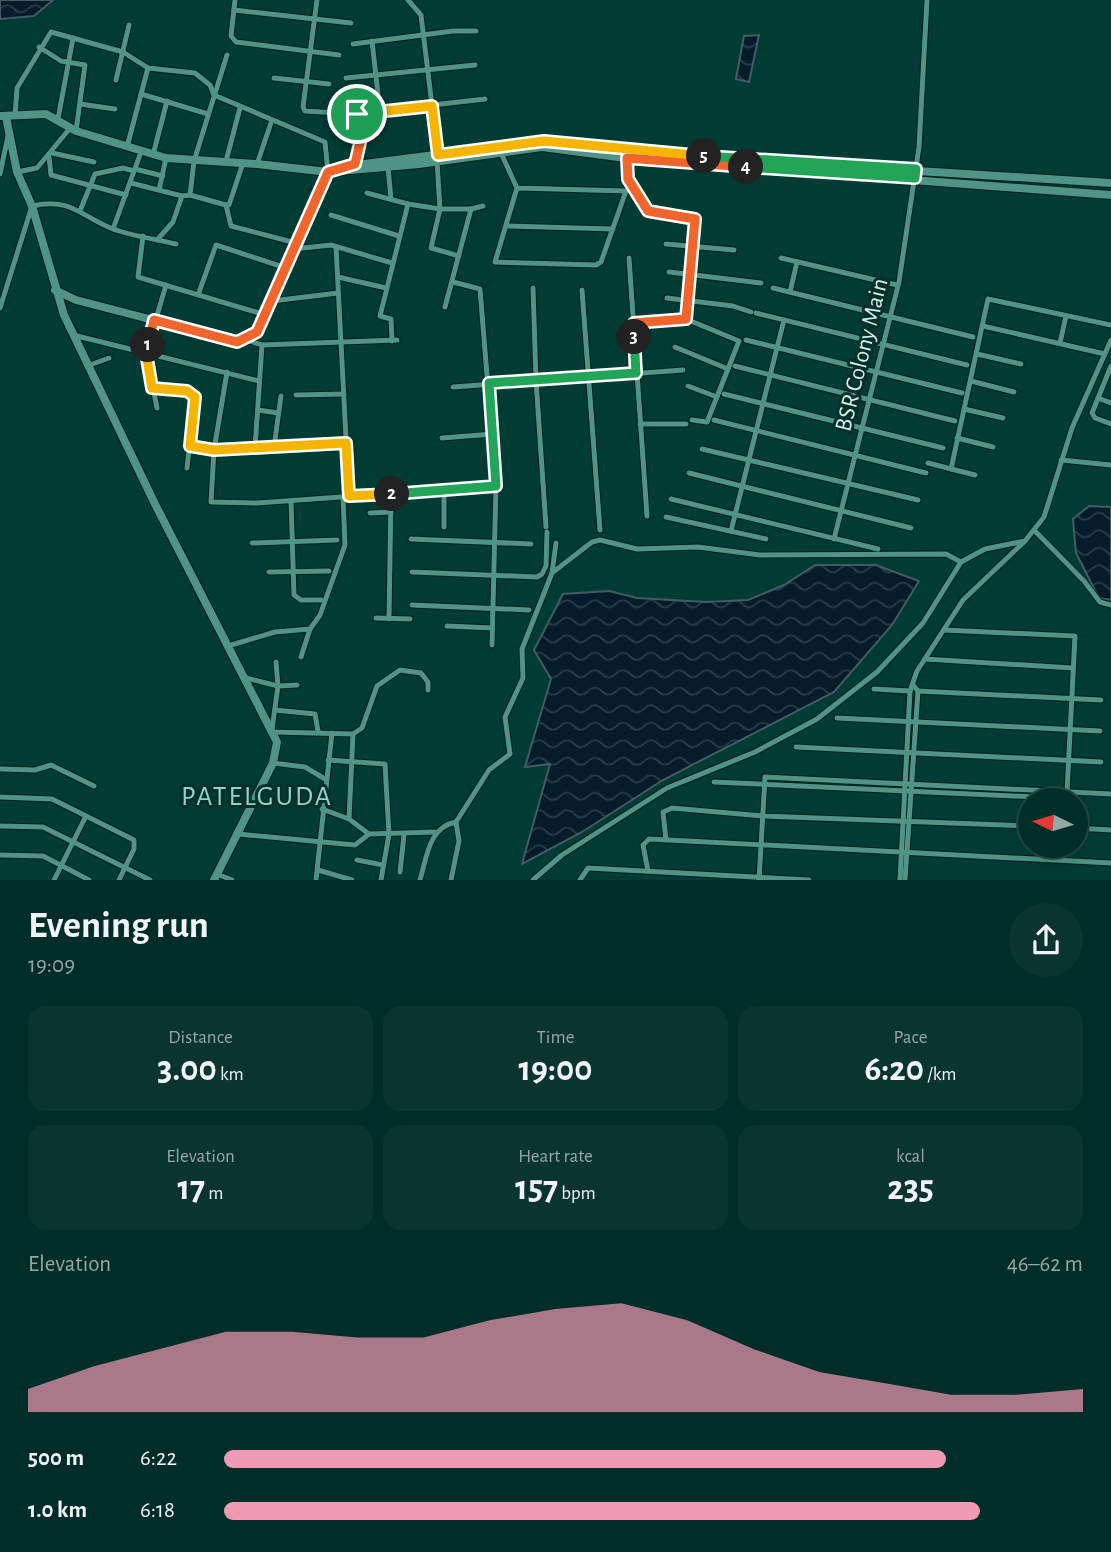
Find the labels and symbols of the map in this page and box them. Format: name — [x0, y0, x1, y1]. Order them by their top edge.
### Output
pin — [327, 84, 387, 144]
pin: 5 — [686, 138, 722, 174]
pin: 4 — [728, 150, 764, 184]
street label: BSR Colony Main — [831, 276, 893, 434]
pin: 3 — [616, 320, 652, 354]
pin: 1 — [130, 328, 166, 362]
pin: 2 — [374, 476, 410, 512]
district label: PATELGUDA — [181, 783, 333, 811]
north arrow — [1018, 788, 1088, 858]

